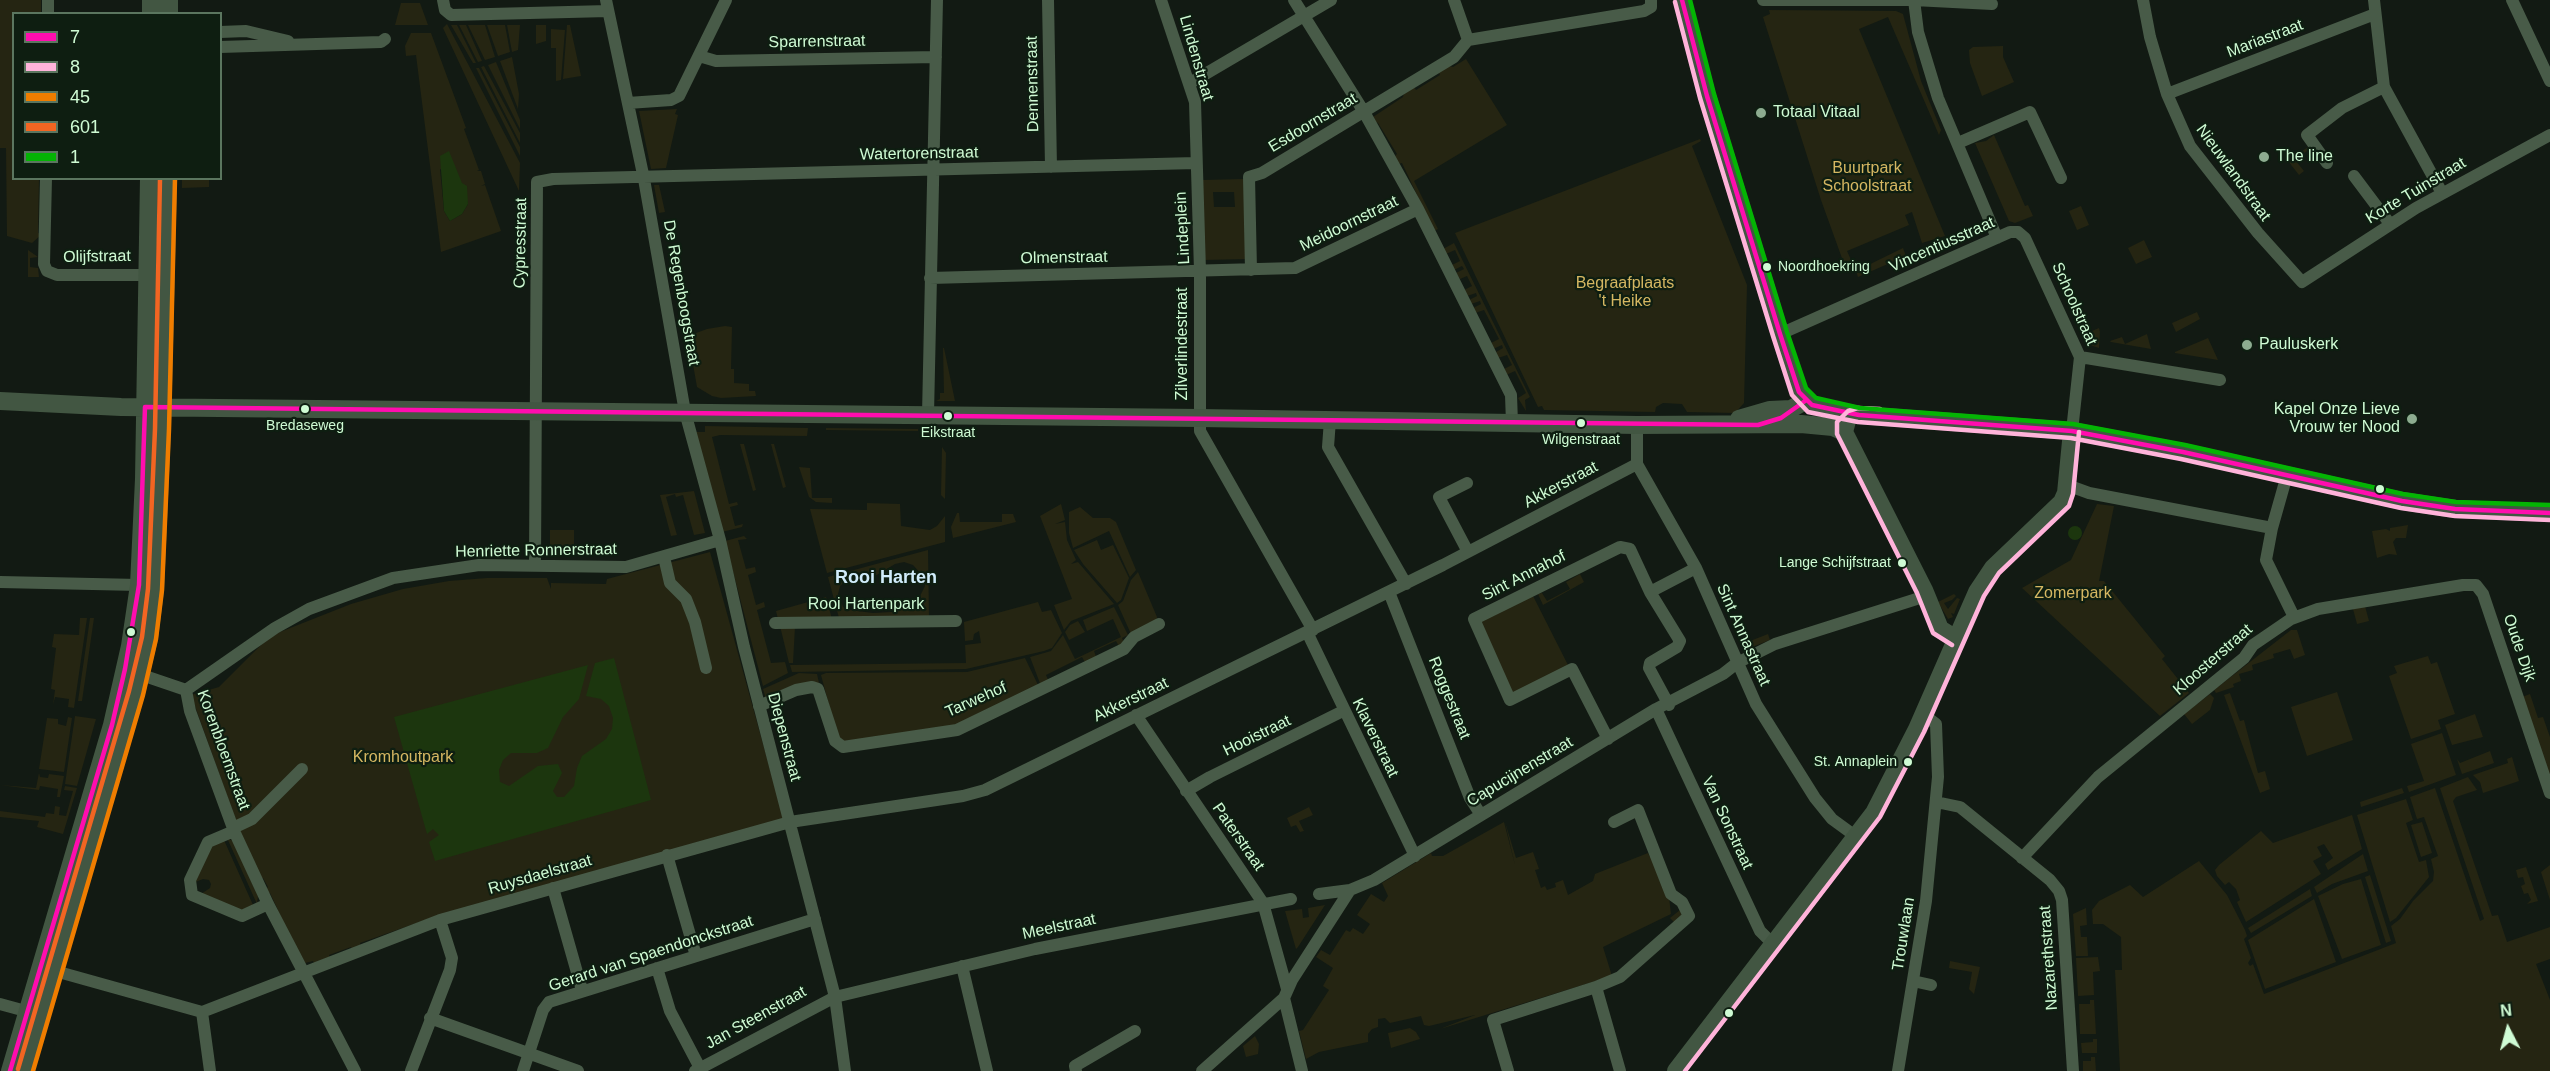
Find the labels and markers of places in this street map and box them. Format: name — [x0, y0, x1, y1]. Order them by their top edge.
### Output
place label: Totaal Vitaal — [1773, 103, 1860, 123]
marker: Totaal Vitaal — [1754, 106, 1768, 120]
place label: The line — [2276, 147, 2333, 167]
marker: The line — [2257, 150, 2271, 164]
place label: Noordhoekring — [1778, 259, 1870, 275]
marker: Noordhoekring — [1761, 261, 1773, 273]
place label: Pauluskerk — [2259, 335, 2338, 355]
marker: Pauluskerk — [2240, 338, 2254, 352]
place label: Kapel Onze Lieve Vrouw ter Nood — [2274, 400, 2400, 438]
marker: Bredaseweg — [299, 403, 311, 415]
marker: Eikstraat — [942, 410, 954, 422]
marker: Kapel Onze Lieve Vrouw ter Nood — [2405, 412, 2419, 426]
marker: Wilgenstraat — [1575, 417, 1587, 429]
place label: Bredaseweg — [266, 418, 344, 434]
place label: Eikstraat — [921, 425, 975, 441]
place label: Wilgenstraat — [1542, 432, 1620, 448]
unlabelled marker — [2374, 483, 2386, 495]
place label: Lange Schijfstraat — [1779, 555, 1891, 571]
marker: Lange Schijfstraat — [1896, 557, 1908, 569]
unlabelled marker — [125, 626, 137, 638]
place label: St. Annaplein — [1814, 754, 1897, 770]
marker: St. Annaplein — [1902, 756, 1914, 768]
unlabelled marker — [1723, 1007, 1735, 1019]

